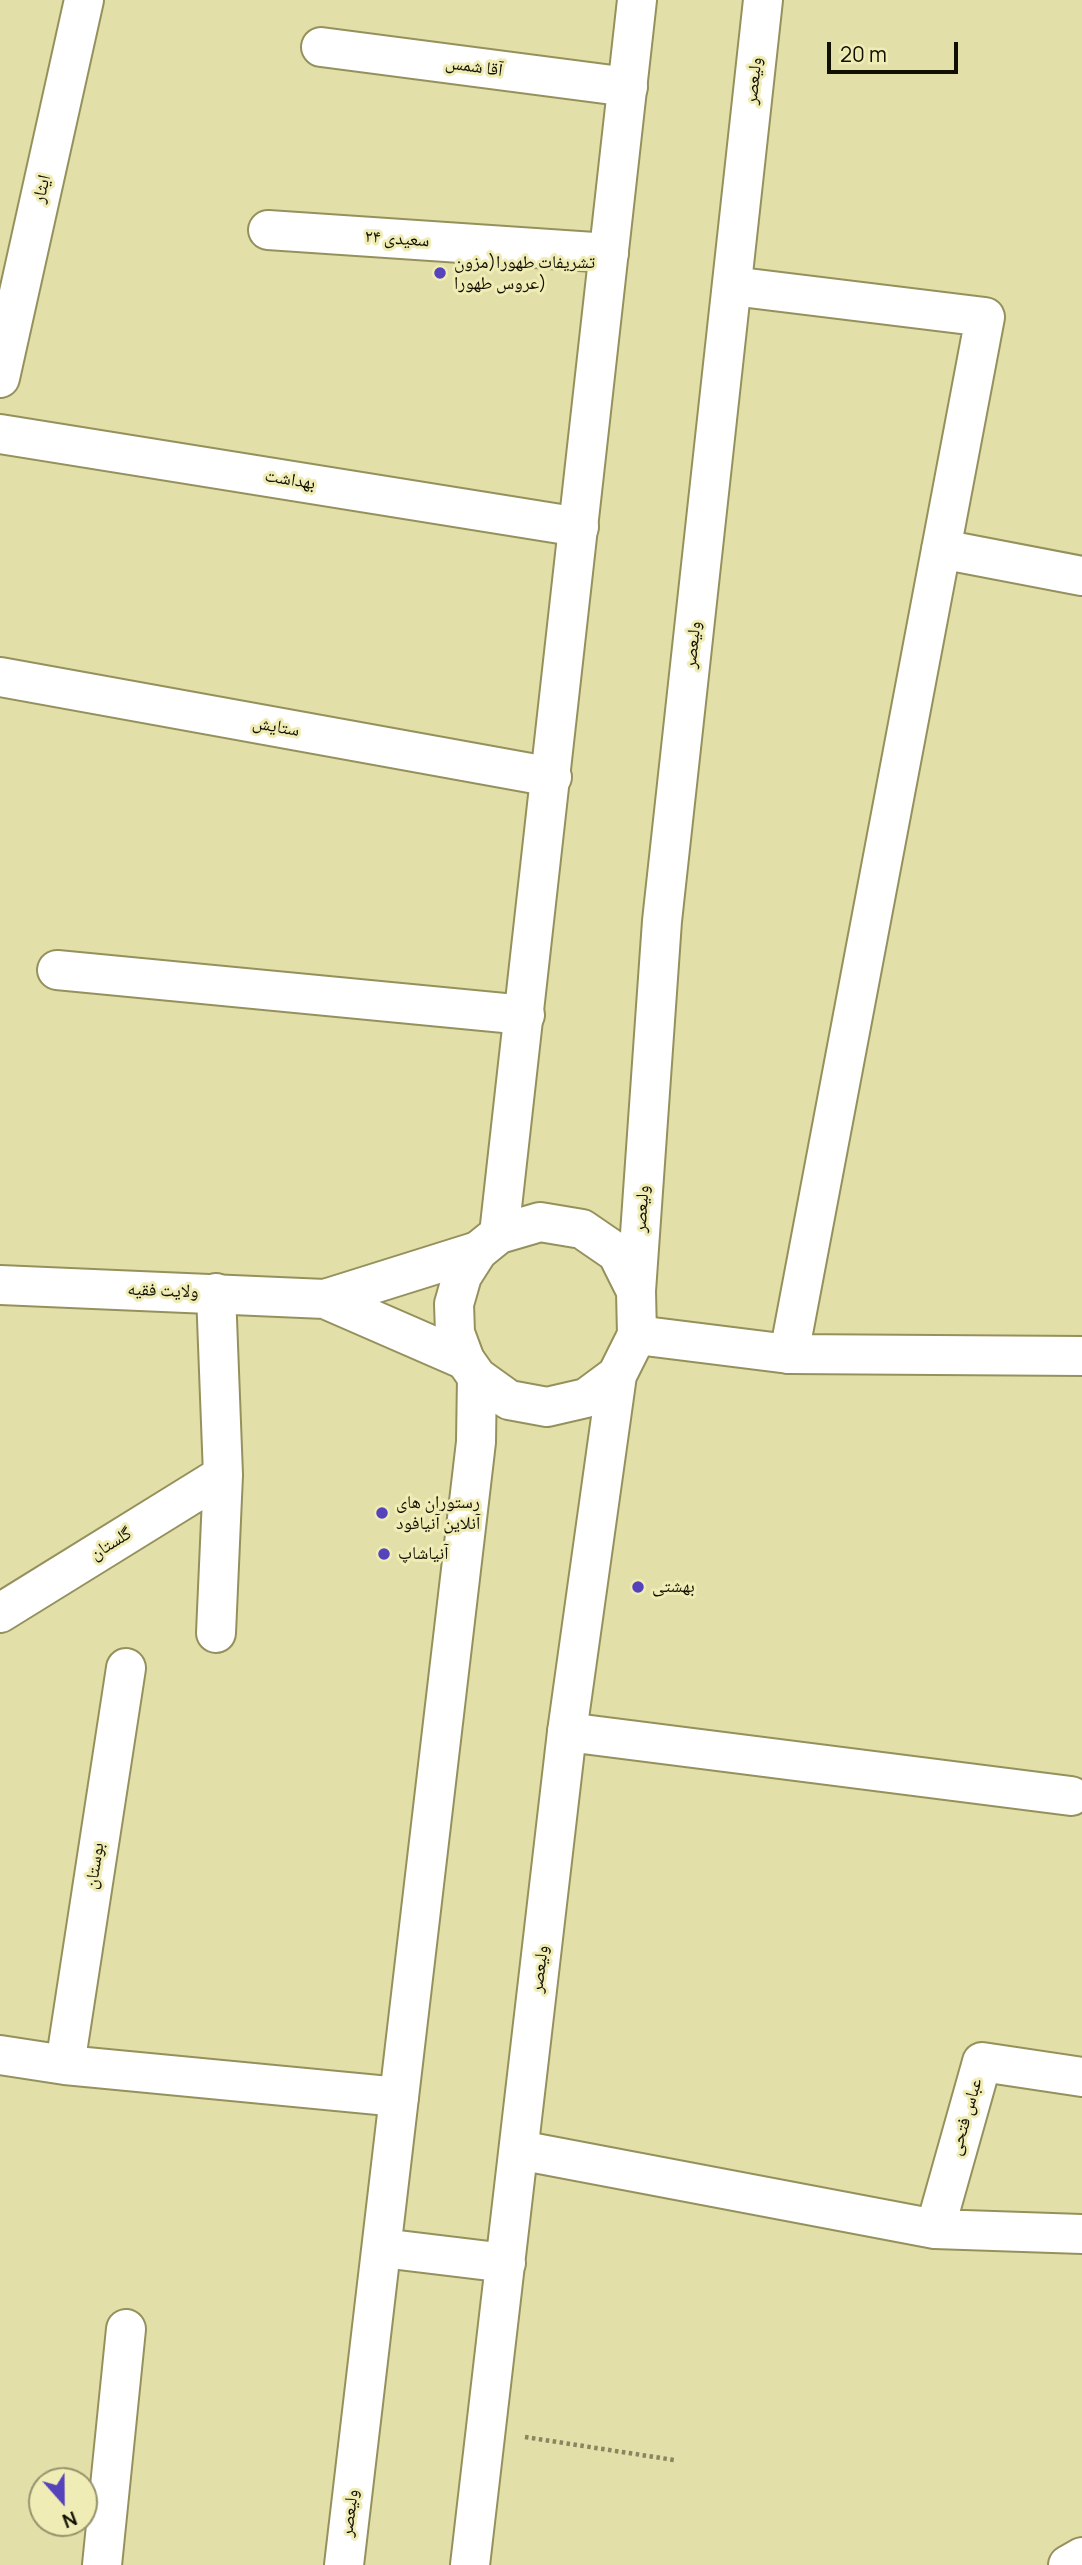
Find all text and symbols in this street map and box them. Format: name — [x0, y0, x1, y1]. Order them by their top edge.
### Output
scale bar — [830, 28, 961, 72]
text: 20 m — [840, 40, 887, 68]
street label: آقا شمس — [444, 52, 504, 82]
street label: ولیعصر — [741, 56, 767, 106]
street label: ایثار — [28, 173, 56, 205]
street label: ۲۴ سعیدی — [364, 226, 430, 252]
place label: تشریفات طهورا(مزون عروس طهورا) — [454, 252, 595, 294]
marker: تشریفات طهورا(مزون عروس طهورا) — [432, 265, 448, 281]
street label: بهداشت — [263, 465, 317, 495]
street label: ولیعصر — [680, 620, 706, 670]
street label: ستایش — [251, 712, 301, 742]
street label: ولیعصر — [630, 1185, 654, 1233]
street label: ولایت فقیه — [127, 1279, 199, 1303]
place label: رستوران های آنلاین آنیافود — [396, 1492, 480, 1534]
marker: رستوران های آنلاین آنیافود — [374, 1505, 390, 1521]
street label: گلستان — [86, 1523, 136, 1565]
place label: آنیاشاپ — [398, 1543, 449, 1565]
marker: آنیاشاپ — [376, 1546, 392, 1562]
place label: بهشتی — [652, 1576, 695, 1598]
marker: بهشتی — [630, 1579, 646, 1595]
street label: بوستان — [81, 1841, 109, 1891]
street label: ولیعصر — [526, 1944, 554, 1994]
street label: عباس فتحی — [945, 2076, 987, 2158]
north arrow — [28, 2467, 98, 2537]
street label: ولیعصر — [336, 2488, 364, 2538]
text: N — [59, 2505, 81, 2534]

